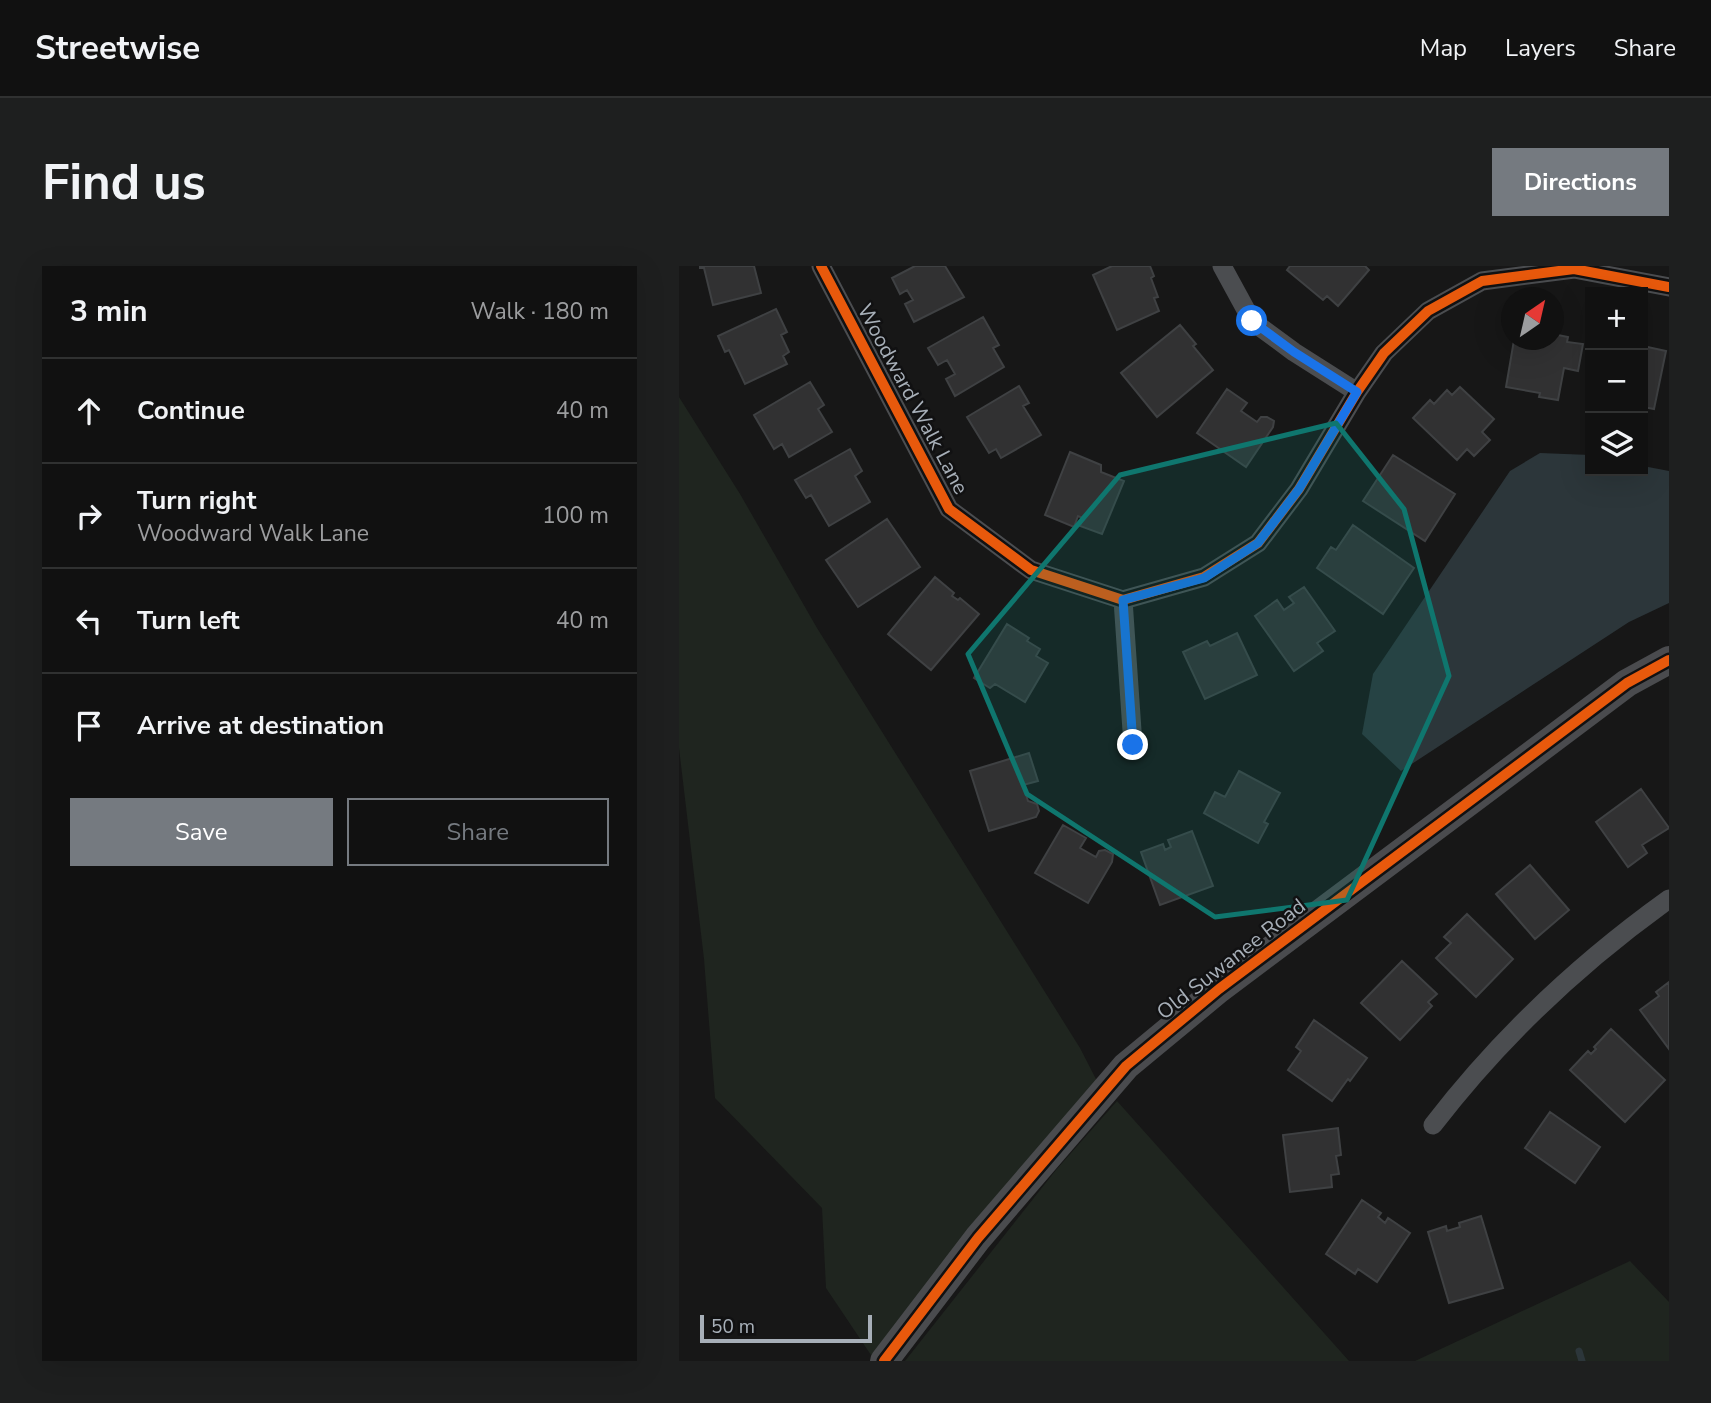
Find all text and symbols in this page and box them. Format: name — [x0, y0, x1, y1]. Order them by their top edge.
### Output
text: Streetwise — [35, 26, 200, 71]
text: Map — [1420, 32, 1467, 64]
text: Layers — [1505, 32, 1576, 64]
text: Share — [1614, 32, 1676, 64]
button: Directions — [1492, 148, 1669, 216]
text: Find us — [42, 149, 206, 216]
north arrow — [1501, 287, 1564, 350]
map controls — [1585, 287, 1648, 476]
button: + — [1585, 287, 1648, 350]
text: 3 min — [70, 291, 148, 332]
text: Walk · 180 m — [470, 296, 609, 327]
street label: Woodward Walk Lane — [851, 299, 975, 499]
route start — [1236, 305, 1267, 336]
button: − — [1585, 350, 1648, 413]
icon: ahead — [70, 392, 108, 430]
text: Continue — [137, 393, 245, 428]
text: 40 m — [556, 395, 609, 426]
button: layers — [1585, 413, 1648, 476]
text: Turn right — [137, 483, 256, 518]
icon: right — [70, 497, 108, 535]
text: 100 m — [542, 500, 609, 531]
text: Woodward Walk Lane — [137, 518, 369, 549]
icon: left — [70, 602, 108, 640]
text: Turn left — [137, 603, 240, 638]
text: 40 m — [556, 605, 609, 636]
icon: arrive — [70, 707, 108, 745]
text: Arrive at destination — [137, 708, 384, 743]
route end — [1117, 729, 1148, 760]
button: Save — [70, 798, 333, 866]
button: Share — [347, 798, 609, 866]
street label: Old Suwanee Road — [1151, 892, 1311, 1026]
scale bar — [700, 1312, 871, 1344]
text: 50 m — [711, 1314, 755, 1340]

